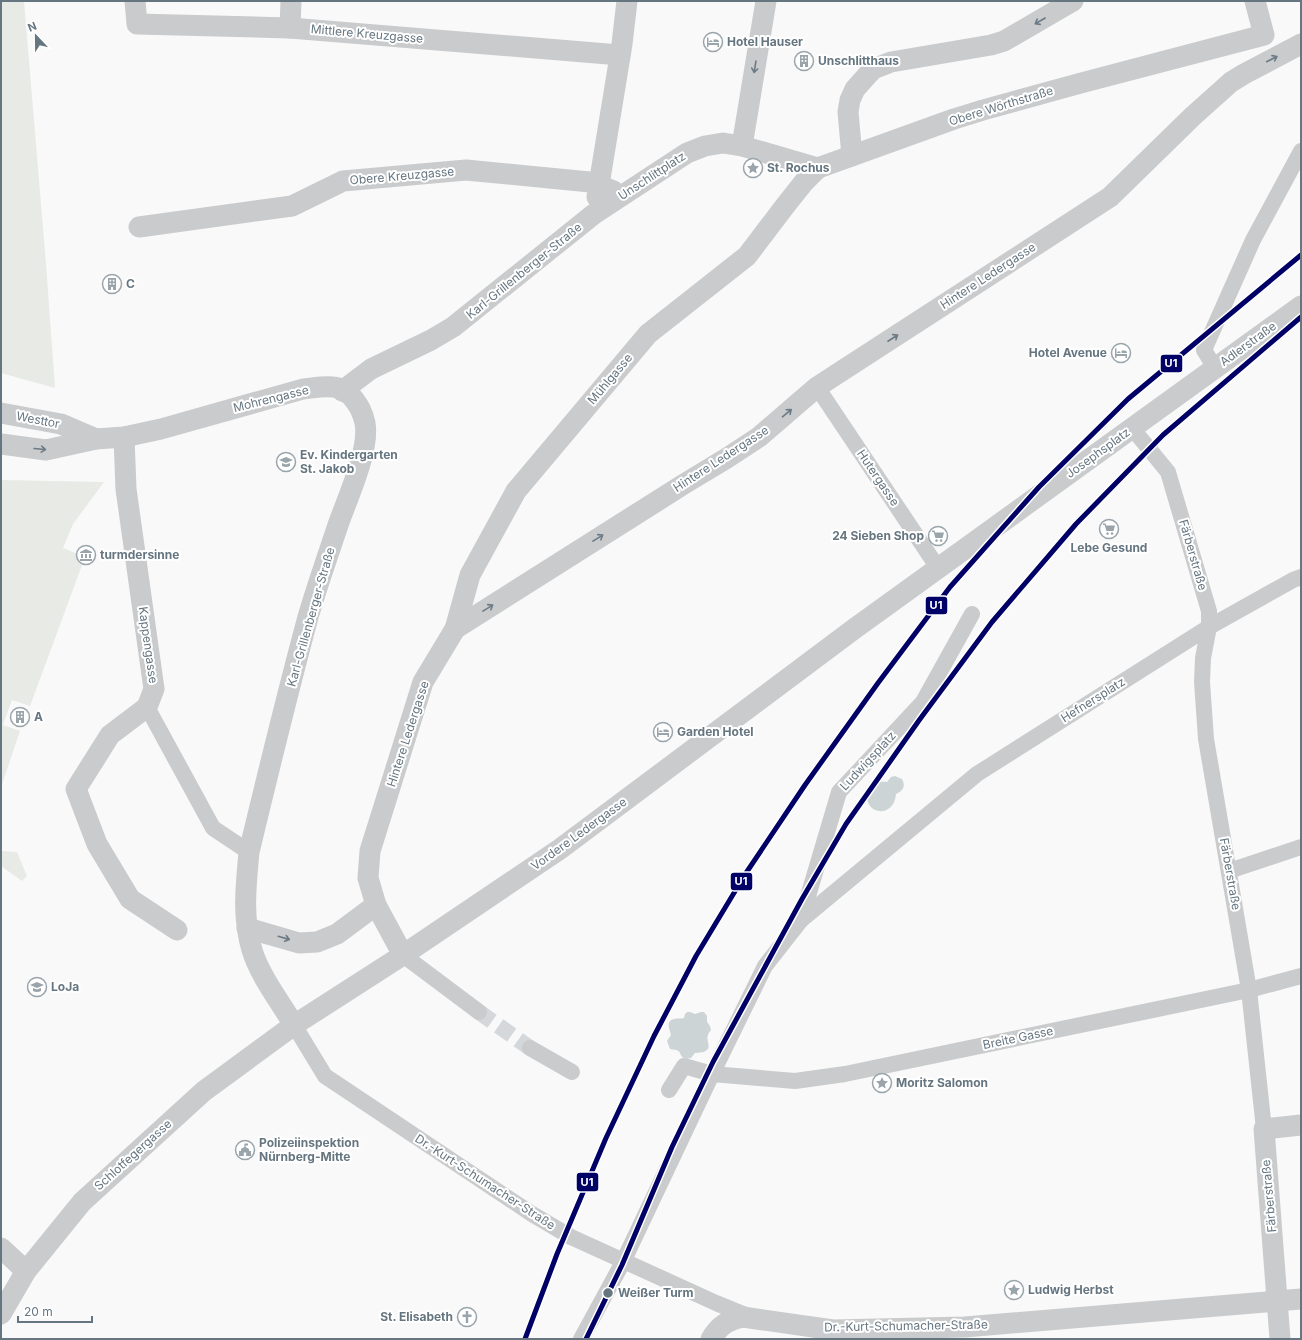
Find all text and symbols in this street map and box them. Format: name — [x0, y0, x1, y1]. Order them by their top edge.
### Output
north arrow — [16, 16, 56, 56]
one-way arrow — [1034, 17, 1046, 25]
text: N — [26, 19, 39, 35]
street label: Mittlere Kreuzgasse — [310, 21, 424, 46]
hotel icon: Hotel Hauser — [702, 31, 724, 53]
place label: Hotel Hauser — [727, 34, 803, 49]
building icon: Unschlitthaus — [793, 50, 815, 72]
place label: Unschlitthaus — [818, 53, 899, 68]
one-way arrow — [1266, 55, 1278, 62]
one-way arrow — [751, 60, 759, 73]
street label: Obere Wörthstraße — [947, 83, 1055, 129]
street label: Unschlittplatz — [615, 148, 688, 203]
place icon: St. Rochus — [742, 157, 764, 179]
place label: St. Rochus — [767, 160, 830, 175]
street label: Obere Kreuzgasse — [349, 163, 455, 188]
street label: Karl-Grillenberger-Straße — [463, 219, 584, 322]
street label: Hintere Ledergasse — [937, 239, 1038, 312]
building icon: C — [101, 273, 123, 295]
place label: C — [126, 276, 135, 291]
street label: Adlerstraße — [1217, 318, 1279, 369]
one-way arrow — [888, 334, 899, 342]
hotel icon: Hotel Avenue — [1110, 342, 1132, 364]
place label: Hotel Avenue — [1029, 345, 1107, 360]
street label: Mühlgasse — [584, 350, 635, 407]
line badge: U1 — [1160, 354, 1183, 373]
text: U1 — [1165, 356, 1178, 370]
street label: Mohrengasse — [232, 382, 310, 415]
street label: Westtor — [15, 408, 61, 431]
one-way arrow — [782, 408, 793, 417]
street label: Hintere Ledergasse — [670, 422, 771, 495]
street label: Josephsplatz — [1063, 424, 1133, 481]
one-way arrow — [33, 446, 46, 453]
place label: Ev. Kindergarten St. Jakob — [300, 447, 398, 476]
street label: Hutergasse — [854, 447, 903, 509]
school or university icon: Ev. Kindergarten St. Jakob — [275, 451, 297, 473]
supermarket icon: Lebe Gesund — [1098, 518, 1120, 540]
street label: Färberstraße — [1176, 518, 1211, 592]
supermarket icon: 24 Sieben Shop — [927, 525, 949, 547]
place label: 24 Sieben Shop — [832, 528, 924, 543]
one-way arrow — [592, 534, 604, 542]
place label: Lebe Gesund — [1071, 540, 1147, 555]
museum icon: turmdersinne — [75, 544, 97, 566]
street label: Karl-Grillenberger-Straße — [283, 545, 338, 688]
place label: turmdersinne — [100, 547, 179, 562]
line badge: U1 — [925, 596, 948, 615]
text: U1 — [930, 598, 943, 612]
one-way arrow — [482, 604, 493, 612]
street label: Kappengasse — [136, 606, 161, 684]
street label: Hefnersplatz — [1058, 674, 1128, 725]
street label: Hintere Ledergasse — [383, 679, 432, 789]
building icon: A — [9, 706, 31, 728]
place label: A — [34, 709, 43, 724]
hotel icon: Garden Hotel — [652, 721, 674, 743]
place label: Garden Hotel — [677, 724, 754, 739]
street label: Ludwigsplatz — [837, 728, 899, 793]
street label: Vordere Ledergasse — [528, 794, 629, 873]
street label: Färberstraße — [1217, 837, 1244, 911]
line badge: U1 — [730, 872, 753, 891]
text: U1 — [735, 874, 748, 888]
one-way arrow — [277, 935, 290, 943]
school or university icon: LoJa — [26, 976, 48, 998]
place label: LoJa — [51, 979, 79, 994]
street label: Breite Gasse — [981, 1023, 1054, 1052]
place icon: Moritz Salomon — [871, 1072, 893, 1094]
place label: Moritz Salomon — [896, 1075, 988, 1090]
street label: Schlotfegergasse — [91, 1116, 174, 1193]
street label: Dr.-Kurt-Schumacher-Straße — [412, 1131, 558, 1232]
place label: Polizeiinspektion Nürnberg-Mitte — [259, 1135, 359, 1164]
public building icon: Polizeiinspektion Nürnberg-Mitte — [234, 1139, 256, 1161]
street label: Färberstraße — [1258, 1159, 1279, 1233]
line badge: U1 — [576, 1172, 599, 1192]
text: U1 — [581, 1175, 594, 1189]
place icon: Ludwig Herbst — [1003, 1279, 1025, 1301]
place label: Ludwig Herbst — [1028, 1282, 1114, 1297]
place label: Weißer Turm — [618, 1285, 694, 1300]
marker: Weißer Turm — [601, 1286, 615, 1300]
scale bar — [18, 1298, 92, 1324]
text: 20 m — [24, 1304, 53, 1319]
church icon: St. Elisabeth — [456, 1306, 478, 1328]
place label: St. Elisabeth — [380, 1309, 453, 1324]
street label: Dr.-Kurt-Schumacher-Straße — [824, 1317, 988, 1334]

